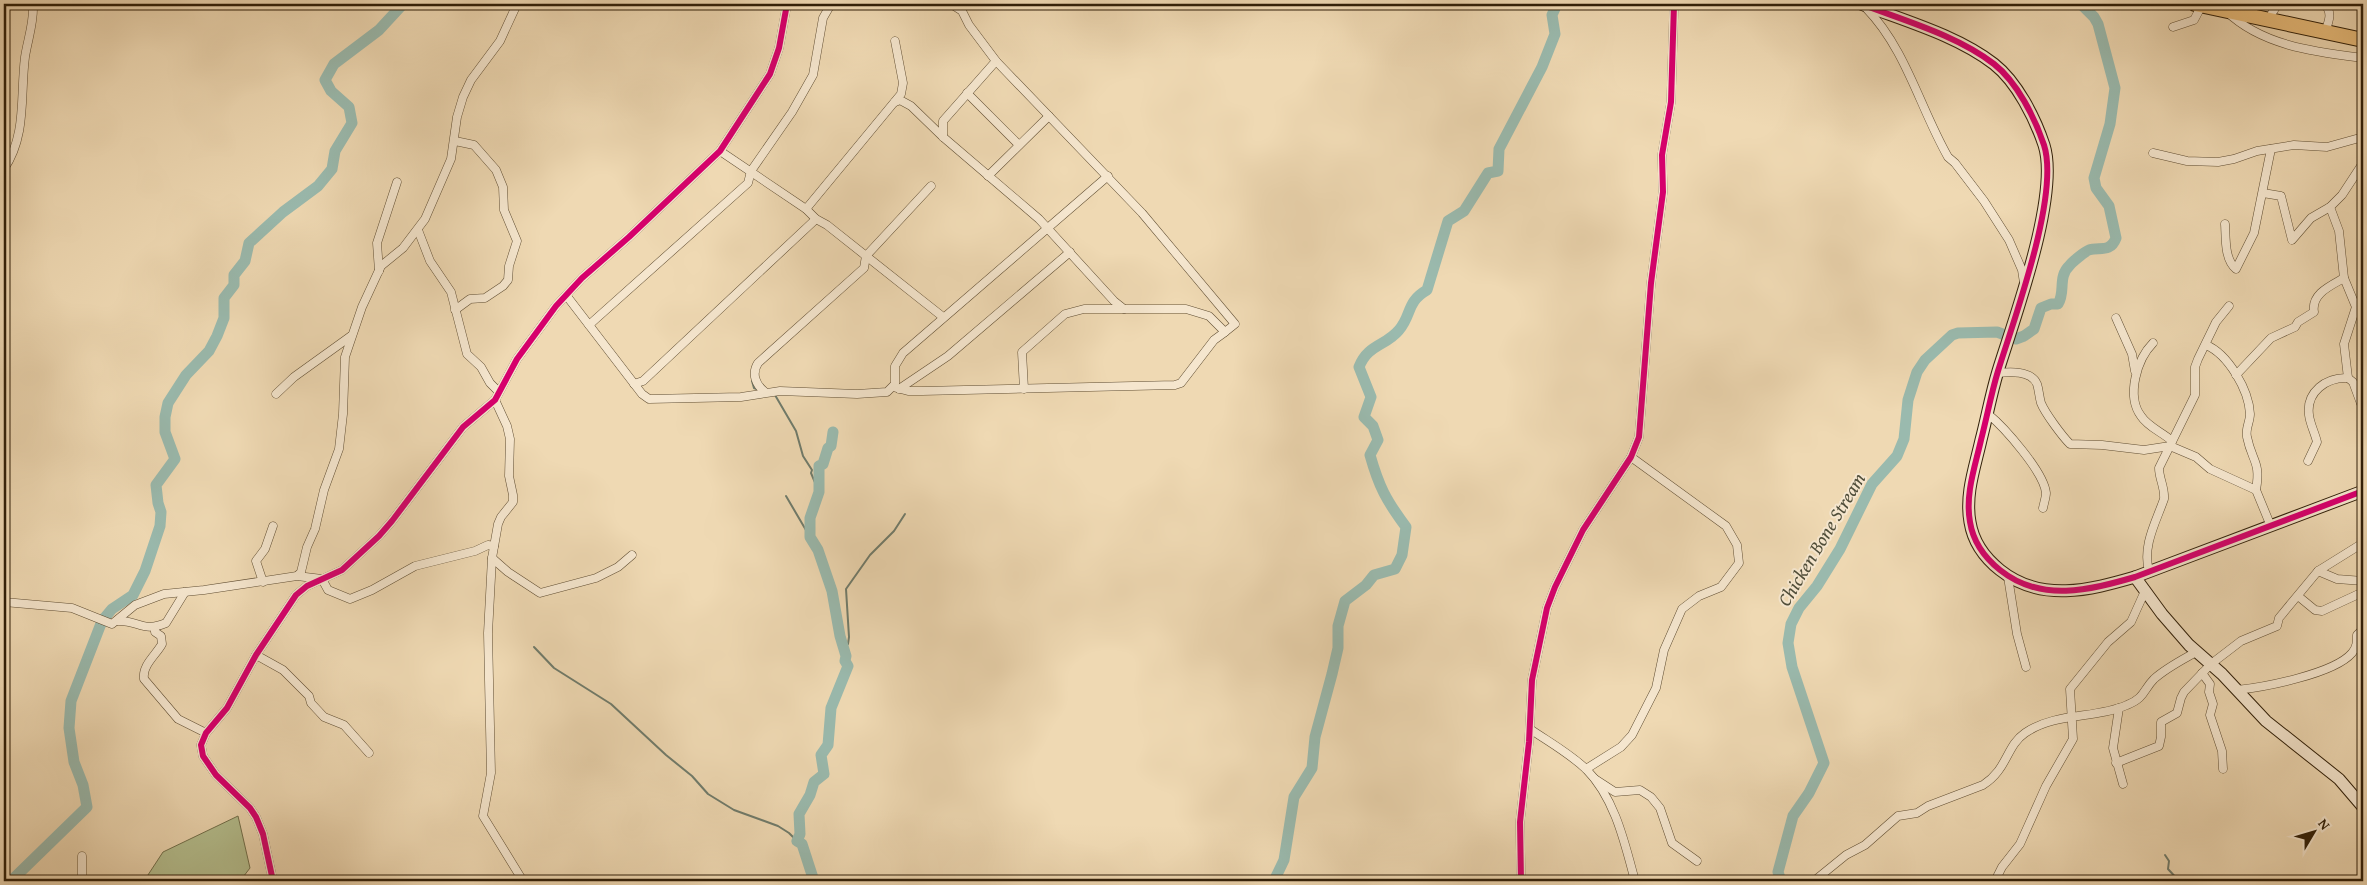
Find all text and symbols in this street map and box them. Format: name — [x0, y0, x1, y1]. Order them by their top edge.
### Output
water label: Chicken Bone Stream — [1770, 467, 1872, 611]
north arrow — [2290, 808, 2340, 858]
text: N — [2313, 814, 2335, 834]

